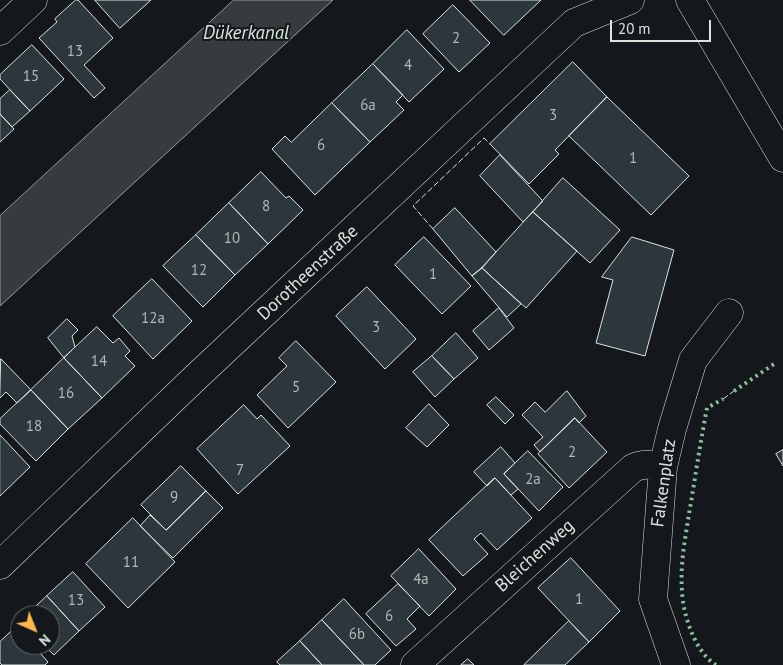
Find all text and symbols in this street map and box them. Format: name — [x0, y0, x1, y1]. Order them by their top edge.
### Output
scale bar — [613, 10, 714, 42]
text: 20 m — [618, 19, 651, 38]
water label: Dükerkanal — [203, 23, 289, 45]
house number: 2 — [452, 30, 460, 48]
house number: 13 — [67, 43, 83, 61]
house number: 4 — [404, 57, 412, 75]
house number: 15 — [23, 68, 39, 86]
house number: 6a — [360, 97, 376, 115]
house number: 3 — [549, 107, 557, 125]
house number: 6 — [317, 137, 325, 155]
house number: 1 — [629, 150, 637, 168]
house number: 8 — [262, 198, 270, 216]
street label: Dorotheenstraße — [253, 221, 363, 325]
house number: 10 — [224, 230, 240, 248]
house number: 12 — [191, 262, 207, 280]
house number: 1 — [429, 266, 437, 284]
house number: 12a — [141, 310, 165, 328]
house number: 3 — [372, 319, 380, 337]
house number: 14 — [91, 353, 107, 371]
house number: 5 — [292, 379, 300, 397]
house number: 16 — [58, 385, 74, 403]
house number: 18 — [26, 418, 42, 436]
street label: Falkenplatz — [647, 437, 681, 529]
house number: 2 — [568, 444, 576, 462]
house number: 7 — [236, 462, 244, 480]
house number: 2a — [525, 471, 541, 489]
house number: 9 — [170, 489, 178, 507]
street label: Bleichenweg — [491, 515, 579, 597]
house number: 11 — [123, 554, 139, 572]
house number: 4a — [413, 571, 429, 589]
house number: 1 — [575, 591, 583, 609]
house number: 13 — [68, 592, 84, 610]
north arrow — [10, 605, 60, 655]
house number: 6 — [385, 608, 393, 626]
house number: 6b — [349, 626, 365, 644]
text: N — [35, 630, 54, 650]

